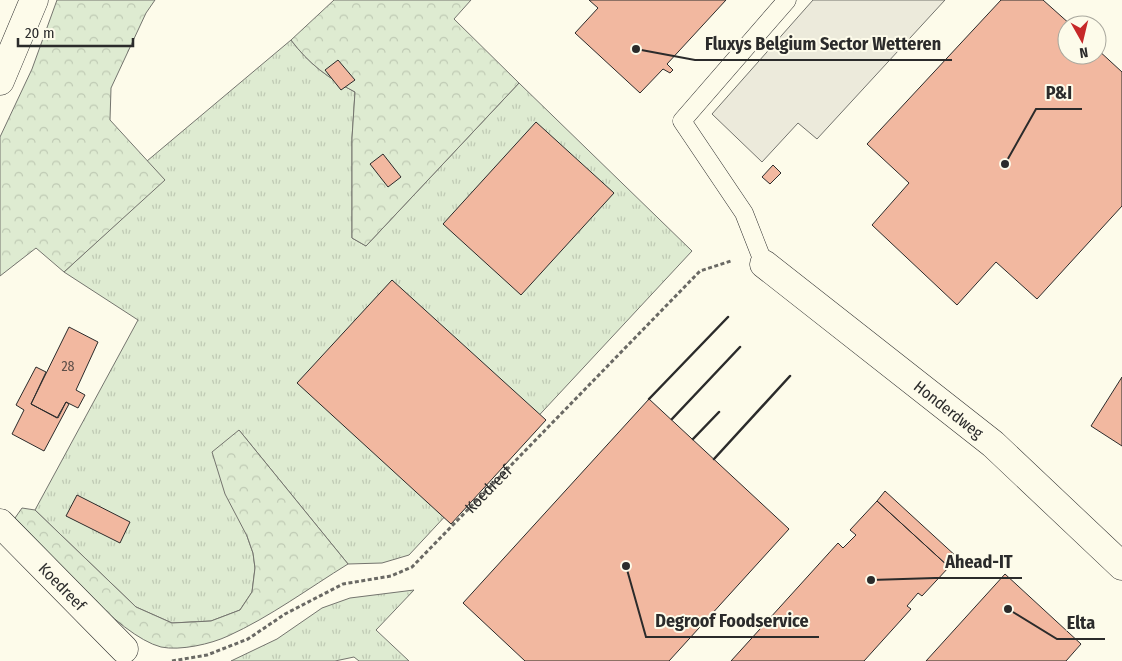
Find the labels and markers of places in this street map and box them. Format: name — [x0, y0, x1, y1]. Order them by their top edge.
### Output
callout: Fluxys Belgium Sector Wetteren — [695, 27, 952, 60]
callout: P&I — [1036, 76, 1082, 109]
callout: Ahead-IT — [935, 545, 1022, 578]
callout: Degroof Foodservice — [646, 604, 819, 637]
callout: Elta — [1057, 606, 1105, 639]

